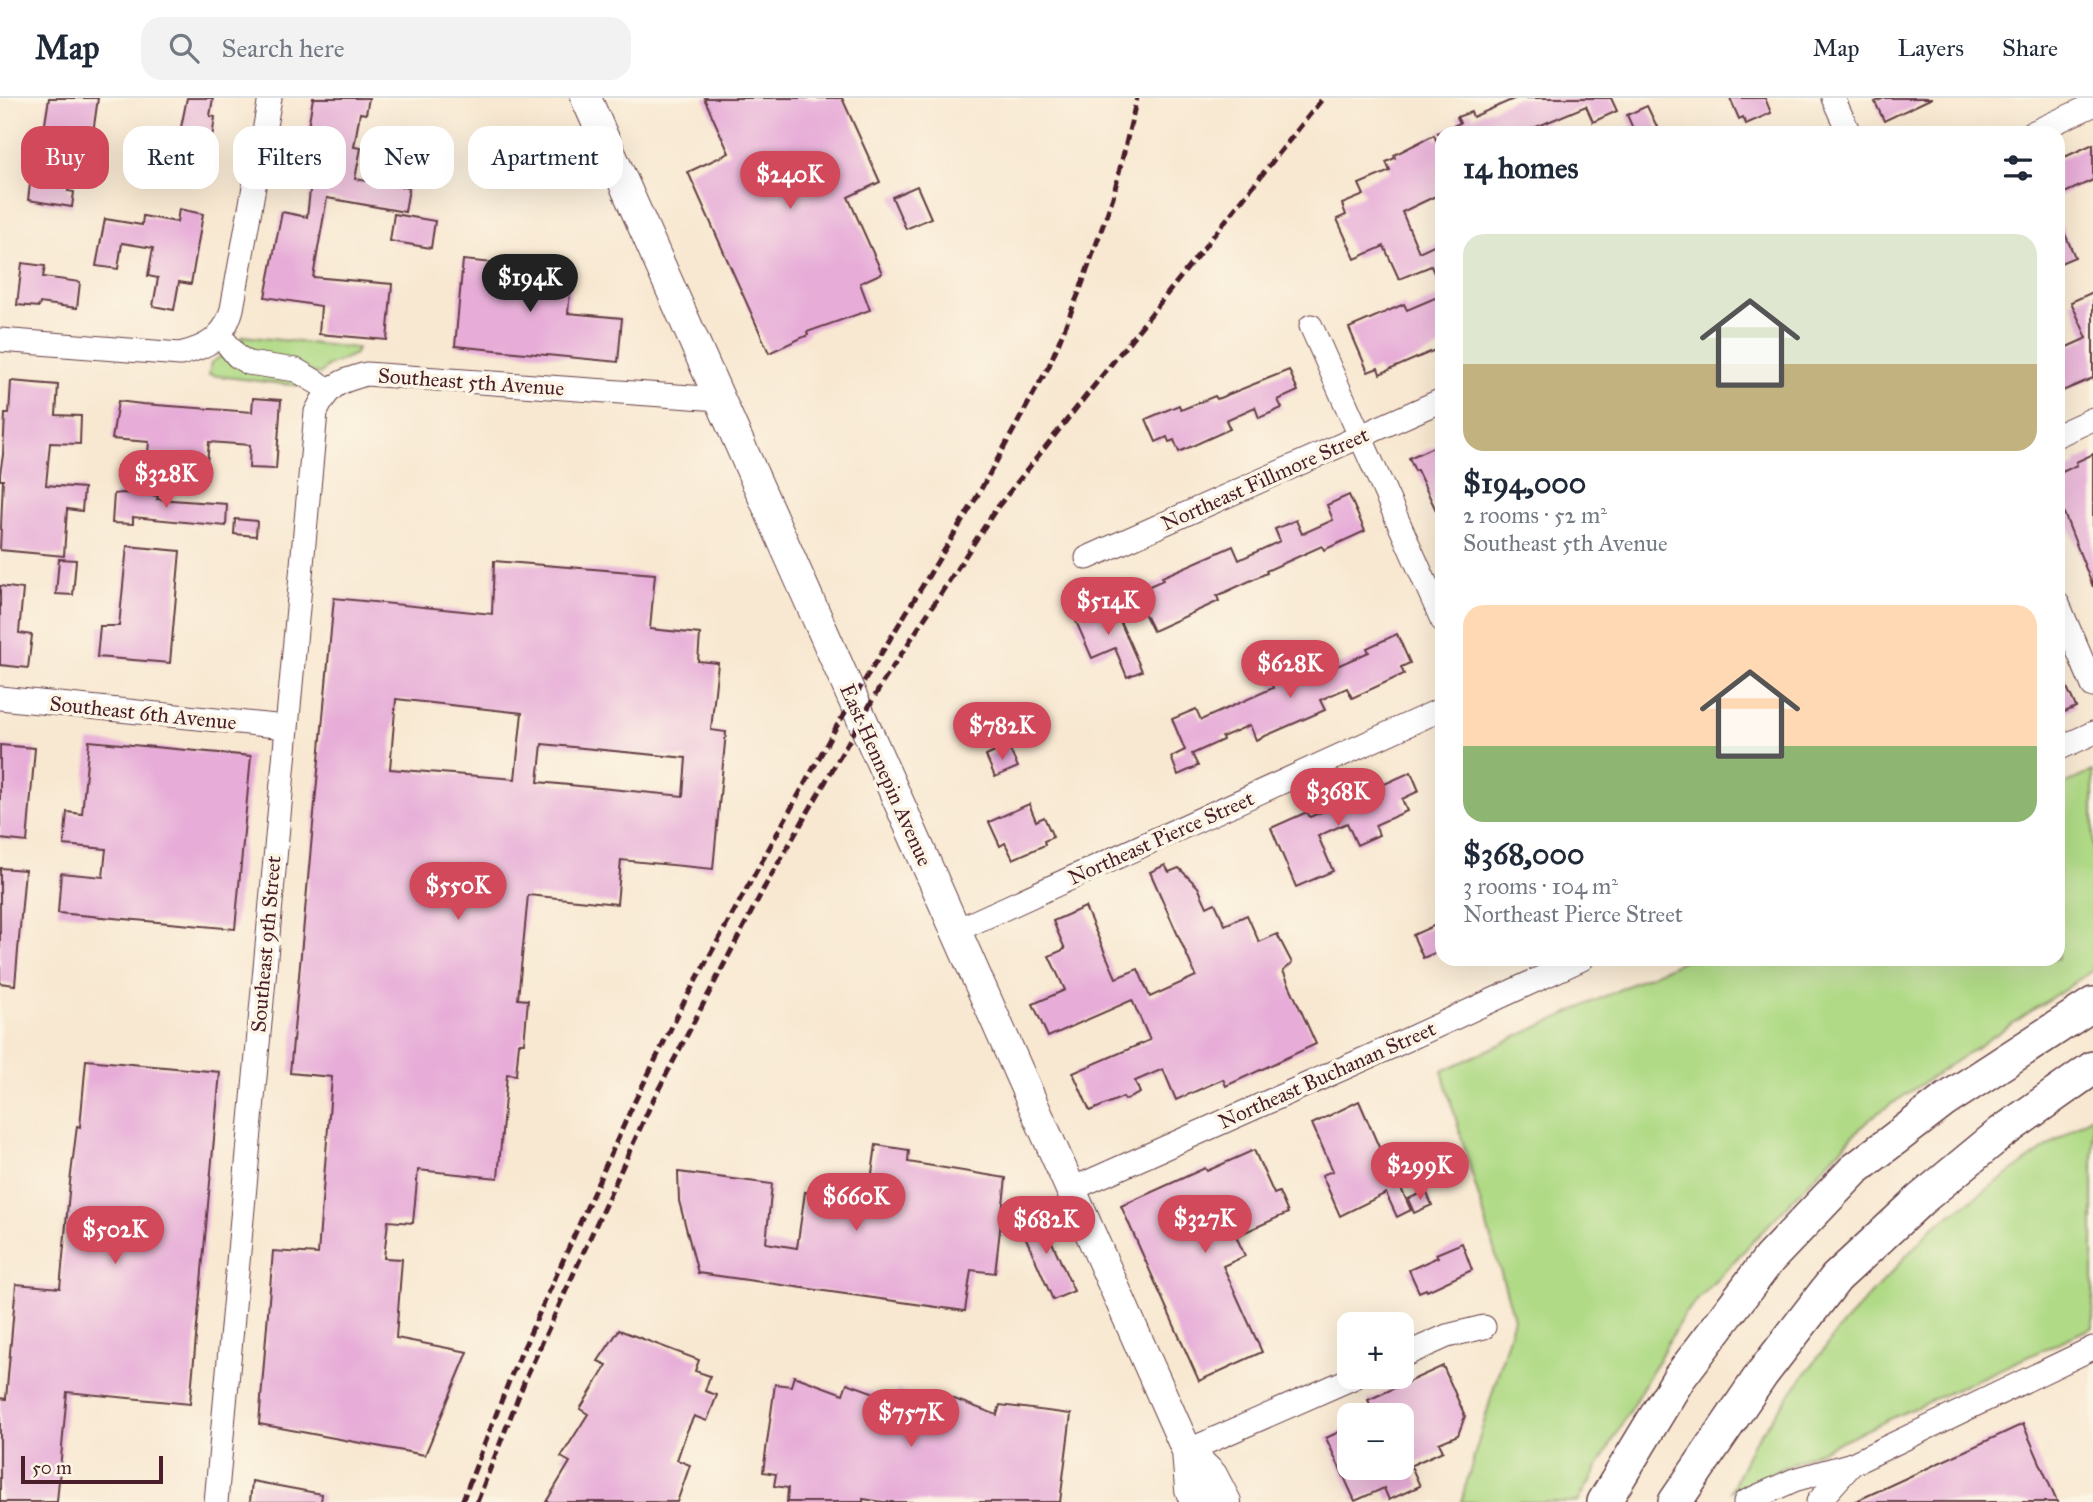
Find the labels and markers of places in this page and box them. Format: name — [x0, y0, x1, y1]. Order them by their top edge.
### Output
pin: $240K — [741, 152, 839, 211]
pin: $194K — [481, 254, 579, 314]
pin: $328K — [117, 450, 215, 510]
pin: $514K — [1059, 578, 1157, 637]
pin: $628K — [1241, 640, 1339, 700]
pin: $782K — [953, 702, 1051, 762]
pin: $368K — [1289, 768, 1387, 828]
pin: $550K — [409, 862, 507, 922]
pin: $299K — [1371, 1142, 1469, 1202]
pin: $660K — [807, 1174, 905, 1233]
pin: $682K — [997, 1196, 1095, 1256]
pin: $327K — [1156, 1196, 1254, 1255]
pin: $502K — [66, 1206, 164, 1266]
pin: $757K — [862, 1390, 960, 1449]

